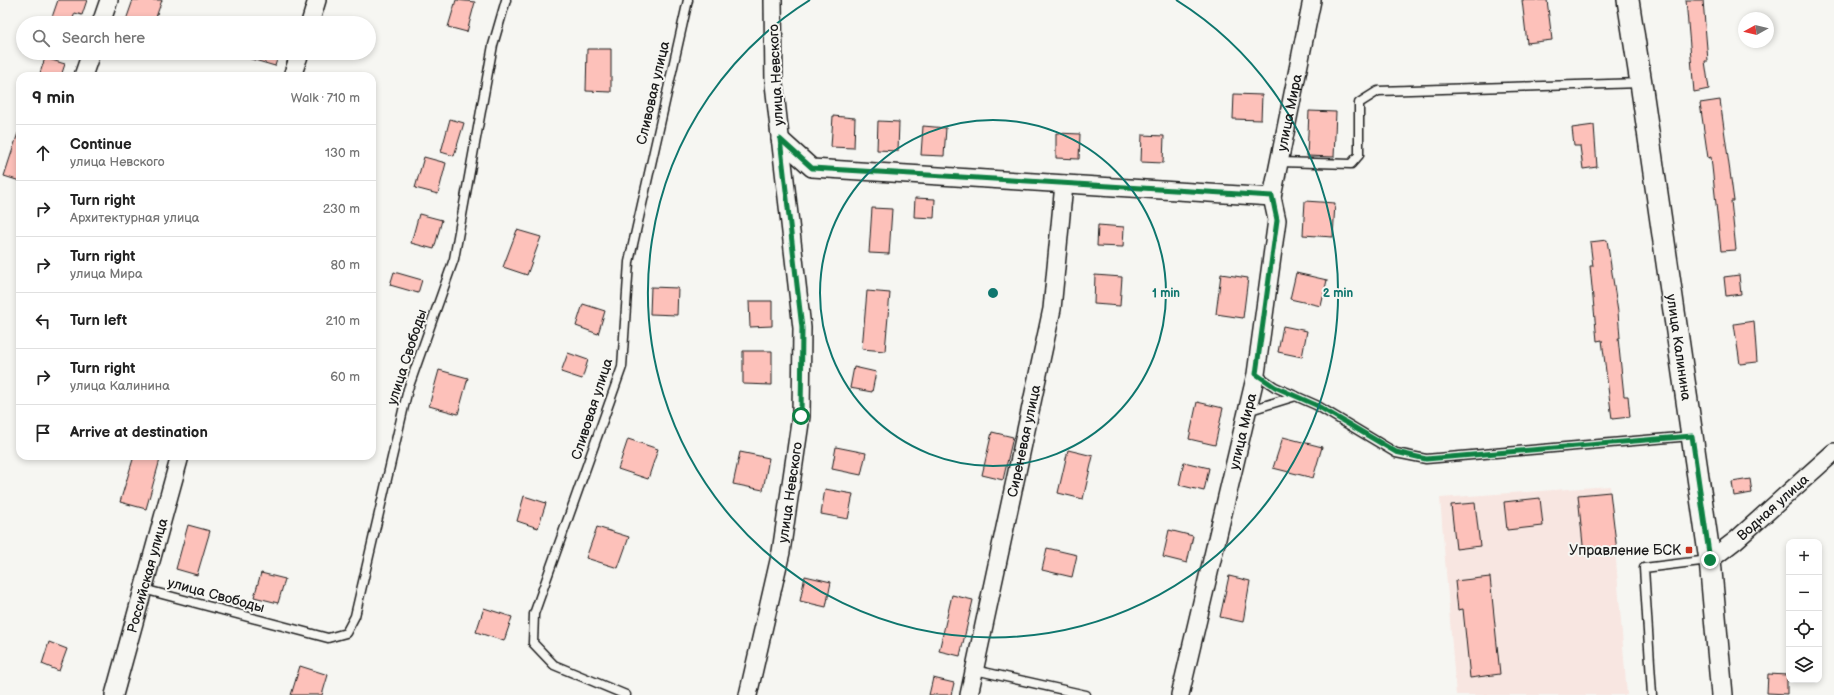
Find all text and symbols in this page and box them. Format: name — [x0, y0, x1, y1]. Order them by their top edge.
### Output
north arrow — [1738, 12, 1774, 48]
search box — [16, 16, 376, 60]
street label: улица Невского — [765, 24, 787, 126]
icon: search — [30, 27, 52, 49]
text: Search here — [62, 29, 145, 48]
street label: Сливовая улица — [633, 39, 673, 146]
street label: улица Мира — [1273, 72, 1305, 153]
text: 9 min — [32, 88, 75, 108]
text: Walk · 710 m — [291, 90, 360, 106]
text: Continue — [70, 135, 132, 154]
icon: ahead — [32, 142, 54, 164]
text: 130 m — [325, 145, 360, 161]
text: улица Невского — [70, 154, 165, 170]
text: Turn right — [70, 191, 135, 210]
icon: right — [32, 198, 54, 220]
text: 230 m — [323, 201, 360, 217]
text: Архитектурная улица — [70, 210, 200, 226]
text: Turn right — [70, 247, 135, 266]
icon: right — [32, 254, 54, 276]
text: 80 m — [331, 257, 360, 273]
text: улица Мира — [70, 266, 143, 282]
centre of rings — [986, 286, 1000, 300]
text: 1 min — [1152, 286, 1180, 301]
text: 2 min — [1323, 286, 1353, 301]
street label: улица Калинина — [1663, 293, 1695, 402]
street label: улица Свободы — [383, 307, 431, 407]
icon: left — [32, 310, 54, 332]
text: Turn left — [70, 311, 127, 330]
text: 210 m — [326, 313, 360, 329]
street label: Сливовая улица — [568, 355, 617, 462]
text: Turn right — [70, 359, 135, 378]
icon: right — [32, 366, 54, 388]
text: 60 m — [330, 369, 360, 385]
text: улица Калинина — [70, 378, 170, 394]
street label: Сиреневая улица — [1003, 382, 1044, 499]
street label: улица Мира — [1225, 391, 1260, 471]
route start — [792, 407, 810, 425]
icon: arrive — [32, 422, 54, 444]
text: Arrive at destination — [70, 423, 208, 442]
street label: улица Невского — [774, 441, 806, 544]
street label: Водная улица — [1733, 470, 1813, 544]
street label: Российская улица — [123, 515, 171, 635]
map controls — [1786, 539, 1822, 683]
button: + — [1786, 539, 1822, 575]
place label: Управление БСК — [1569, 542, 1682, 559]
marker: Управление БСК — [1684, 545, 1694, 555]
route end — [1701, 551, 1719, 569]
street label: улица Свободы — [166, 574, 266, 616]
button: − — [1786, 575, 1822, 611]
button: locate — [1786, 611, 1822, 647]
button: layers — [1786, 647, 1822, 683]

